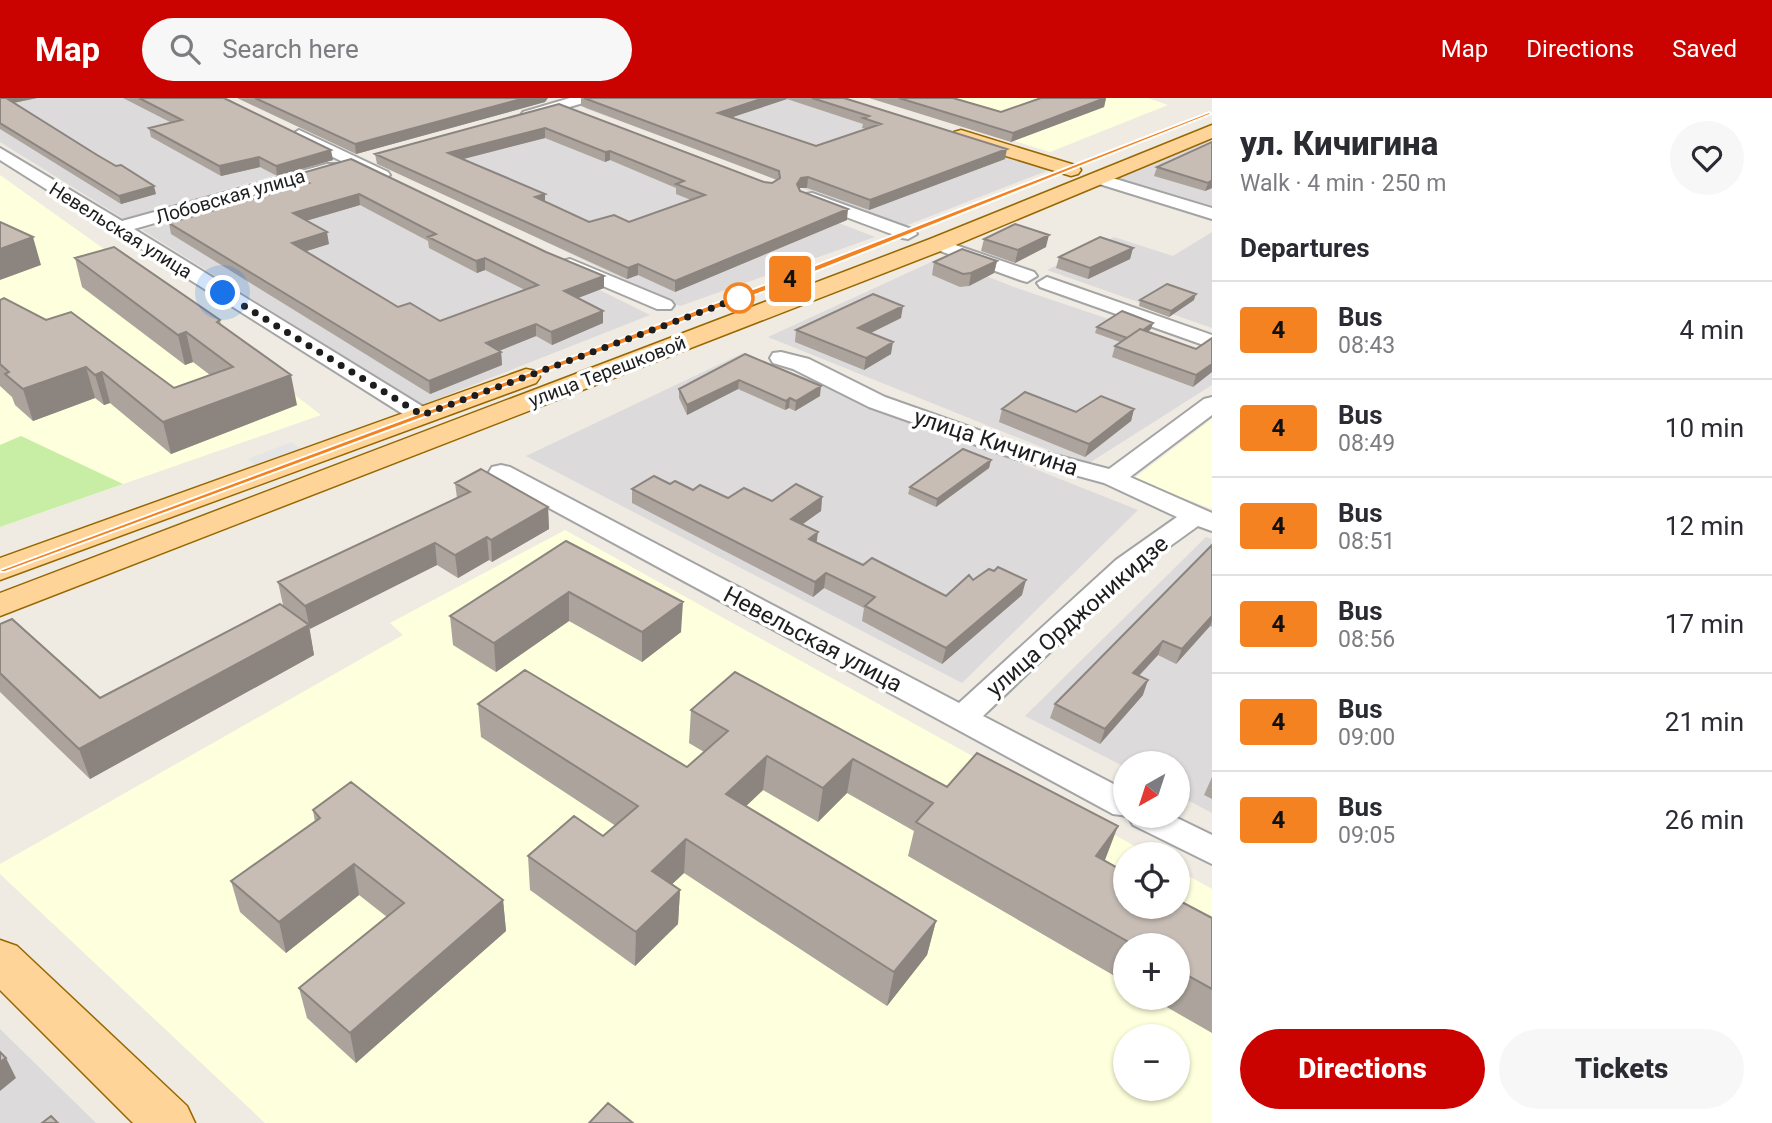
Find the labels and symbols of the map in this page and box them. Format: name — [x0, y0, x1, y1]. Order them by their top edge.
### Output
street label: Лобовская улица — [153, 164, 307, 229]
street label: Невельская улица — [45, 177, 196, 284]
line badge: 4 — [767, 256, 813, 302]
your location — [205, 275, 240, 310]
unlabelled marker — [724, 283, 754, 313]
street label: улица Терешковой — [525, 331, 689, 412]
street label: улица Кичигина — [910, 403, 1081, 482]
street label: улица Орджоникидзе — [981, 530, 1174, 703]
street label: Невельская улица — [719, 581, 907, 698]
north arrow — [1113, 751, 1190, 828]

